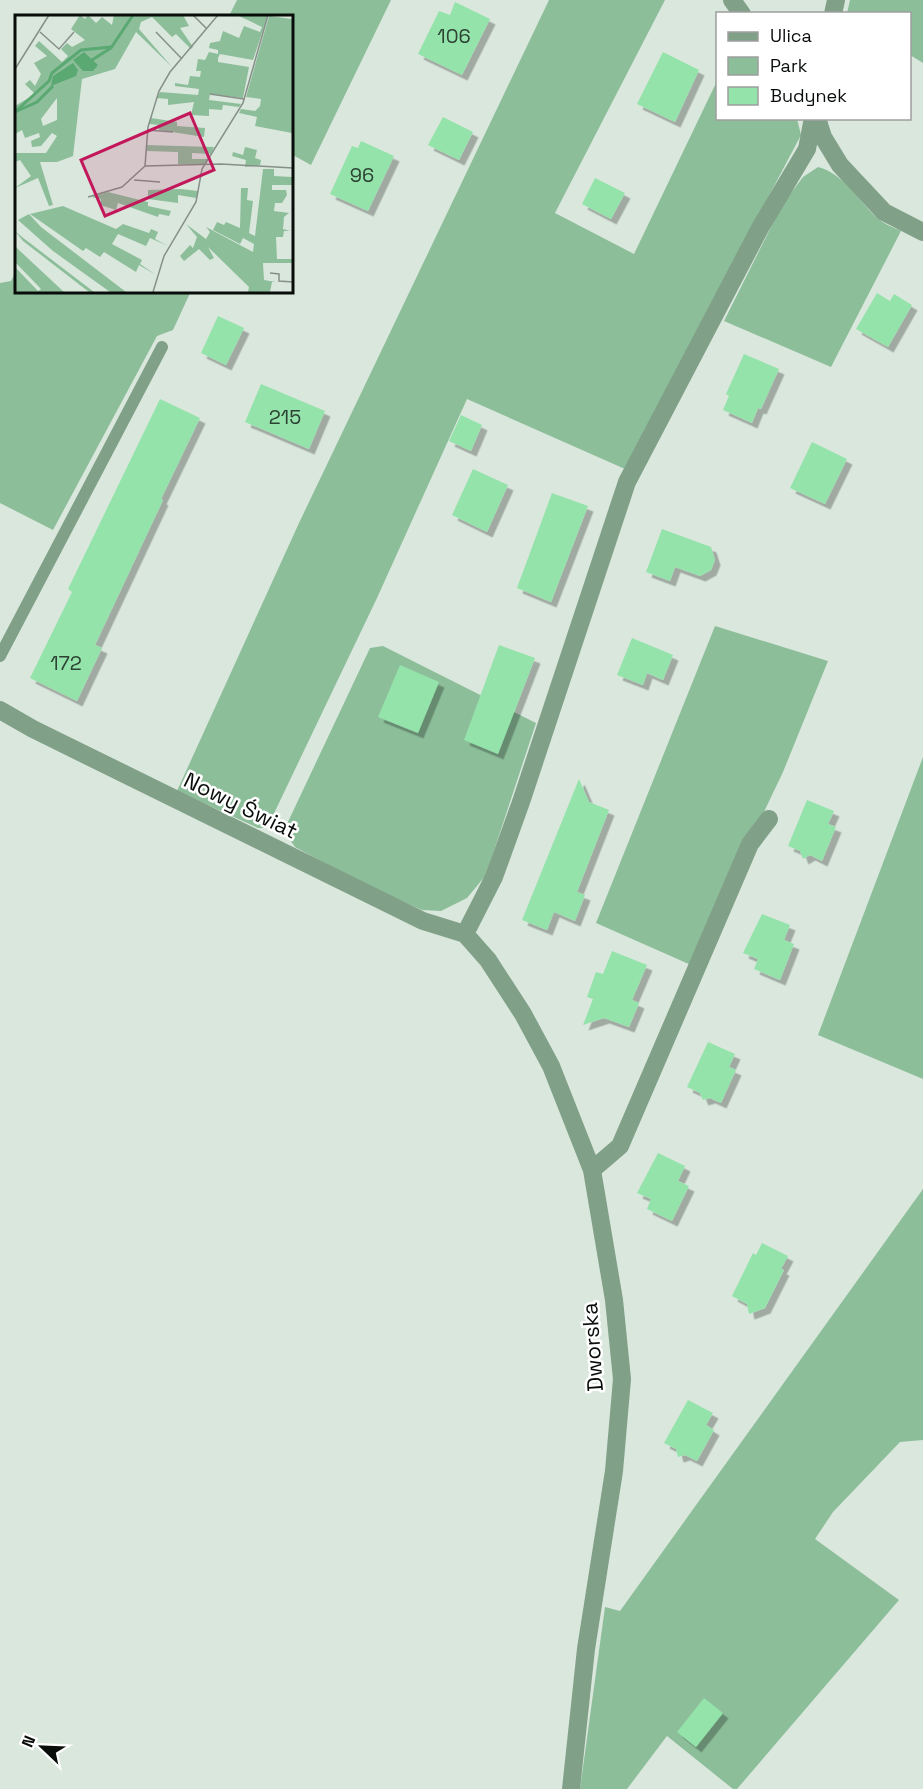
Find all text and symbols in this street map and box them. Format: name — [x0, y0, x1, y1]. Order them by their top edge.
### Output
legend — [716, 12, 911, 120]
inset map — [15, 15, 292, 292]
house number: 106 — [437, 23, 471, 49]
text: Ulica — [770, 24, 812, 47]
text: Park — [770, 54, 808, 77]
text: Budynek — [770, 84, 847, 107]
house number: 96 — [350, 162, 374, 188]
house number: 215 — [269, 404, 301, 430]
house number: 172 — [50, 650, 82, 676]
street label: Nowy Świat — [179, 765, 303, 845]
street label: Dworska — [575, 1301, 609, 1393]
north arrow — [12, 1717, 72, 1777]
text: N — [17, 1732, 40, 1750]

